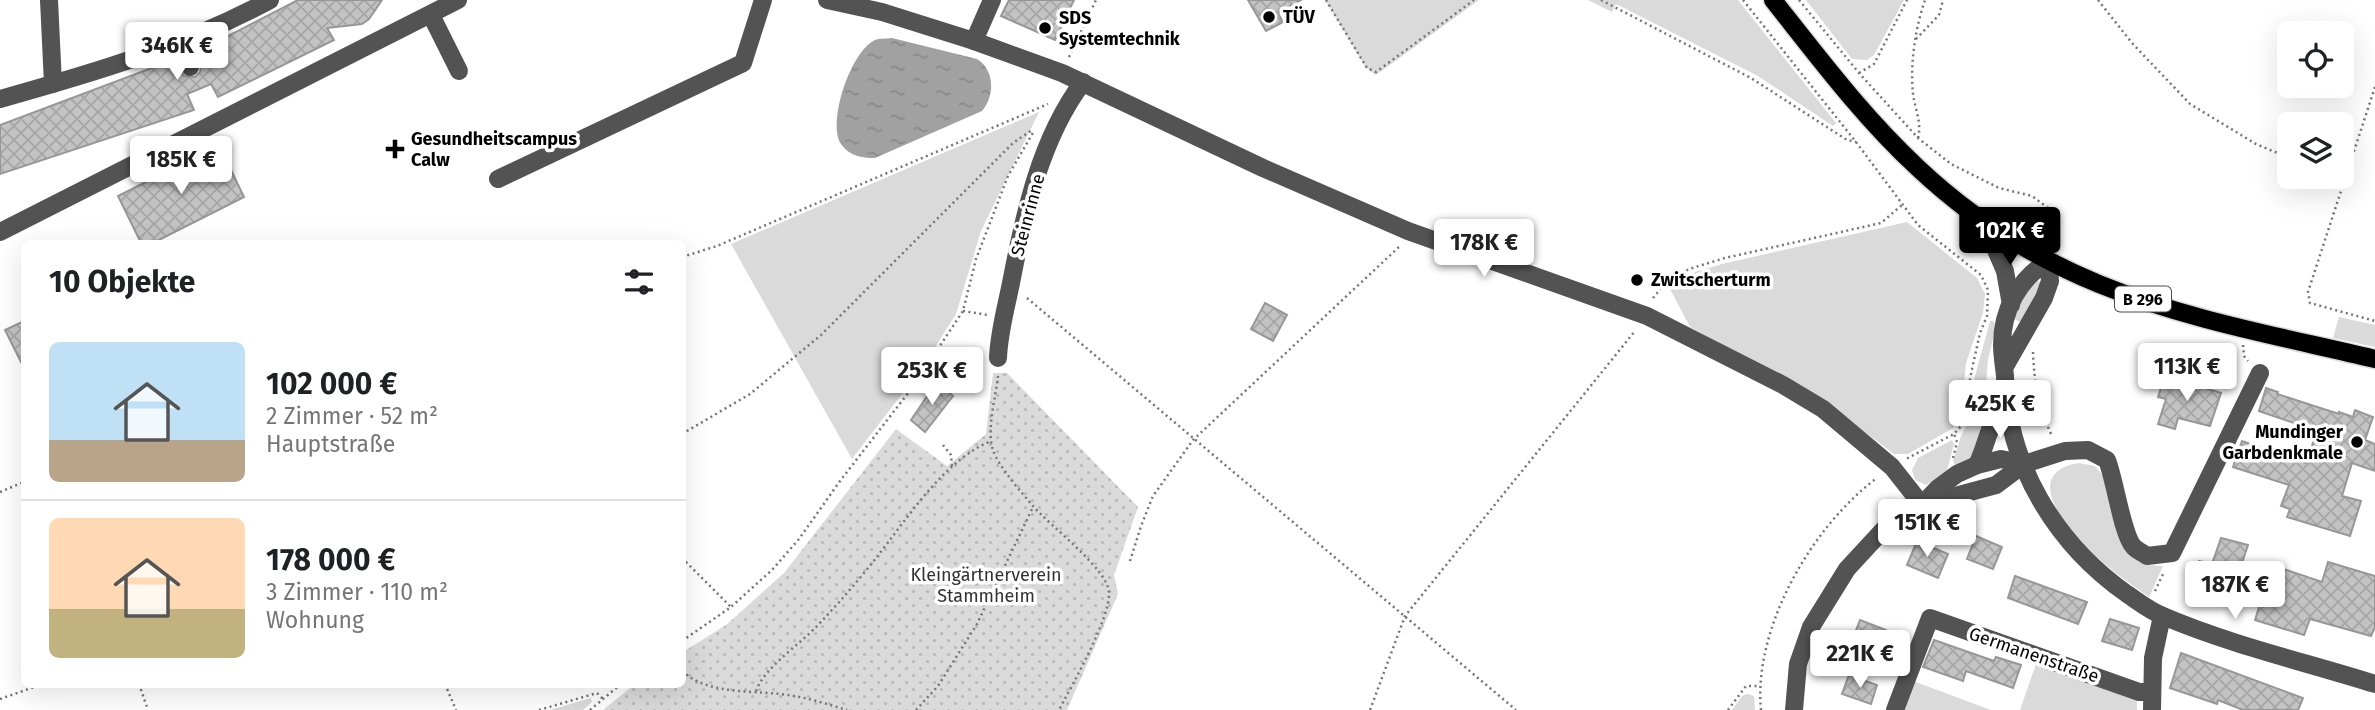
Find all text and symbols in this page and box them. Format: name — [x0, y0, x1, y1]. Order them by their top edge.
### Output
place label: TÜV — [1283, 6, 1315, 28]
place label: SDS Systemtechnik — [1059, 7, 1181, 50]
marker: TÜV — [1261, 9, 1277, 25]
marker: SDS Systemtechnik — [1037, 20, 1053, 36]
map controls — [2277, 21, 2354, 189]
button: locate — [2277, 21, 2354, 98]
pin: 346K € — [120, 22, 234, 82]
text: 346K € — [141, 31, 213, 59]
button: layers — [2277, 112, 2354, 189]
place label: Gesundheitscampus Calw — [411, 128, 577, 171]
pin: 185K € — [124, 136, 238, 196]
marker: Gesundheitscampus Calw — [385, 139, 405, 159]
text: 185K € — [146, 145, 216, 173]
street label: Steinrinne — [1006, 171, 1050, 259]
pin: 102K € — [1953, 208, 2067, 267]
text: 102K € — [1975, 216, 2045, 244]
pin: 178K € — [1427, 219, 1541, 279]
text: 178K € — [1450, 228, 1518, 256]
icon: filters — [620, 263, 658, 301]
text: 10 Objekte — [49, 264, 195, 300]
place label: Zwitscherturm — [1651, 269, 1771, 291]
marker: Zwitscherturm — [1629, 272, 1645, 288]
road number: B 296 — [2115, 286, 2171, 312]
pin: 113K € — [2130, 344, 2244, 403]
pin: 253K € — [875, 348, 989, 407]
text: 113K € — [2154, 352, 2220, 380]
text: 253K € — [897, 356, 967, 384]
text: 102 000 € — [266, 366, 397, 402]
icon: home — [105, 370, 189, 454]
pin: 425K € — [1943, 380, 2057, 440]
text: 425K € — [1965, 389, 2035, 417]
text: 2 Zimmer · 52 m² — [266, 402, 438, 430]
place label: Mundinger Garbdenkmale — [2222, 421, 2344, 464]
text: Hauptstraße — [266, 430, 395, 458]
marker: Mundinger Garbdenkmale — [2349, 434, 2365, 450]
pin: 151K € — [1870, 500, 1984, 559]
text: 151K € — [1894, 508, 1960, 536]
text: 178 000 € — [266, 542, 395, 578]
icon: home — [105, 546, 189, 630]
pin: 187K € — [2178, 562, 2292, 621]
park label: Kleingärtnerverein Stammheim — [910, 564, 1062, 607]
text: 187K € — [2201, 570, 2269, 598]
text: 3 Zimmer · 110 m² — [266, 578, 448, 606]
text: Wohnung — [266, 606, 364, 634]
street label: Germanenstraße — [1966, 623, 2102, 687]
pin: 221K € — [1803, 630, 1917, 690]
text: 221K € — [1826, 639, 1894, 667]

